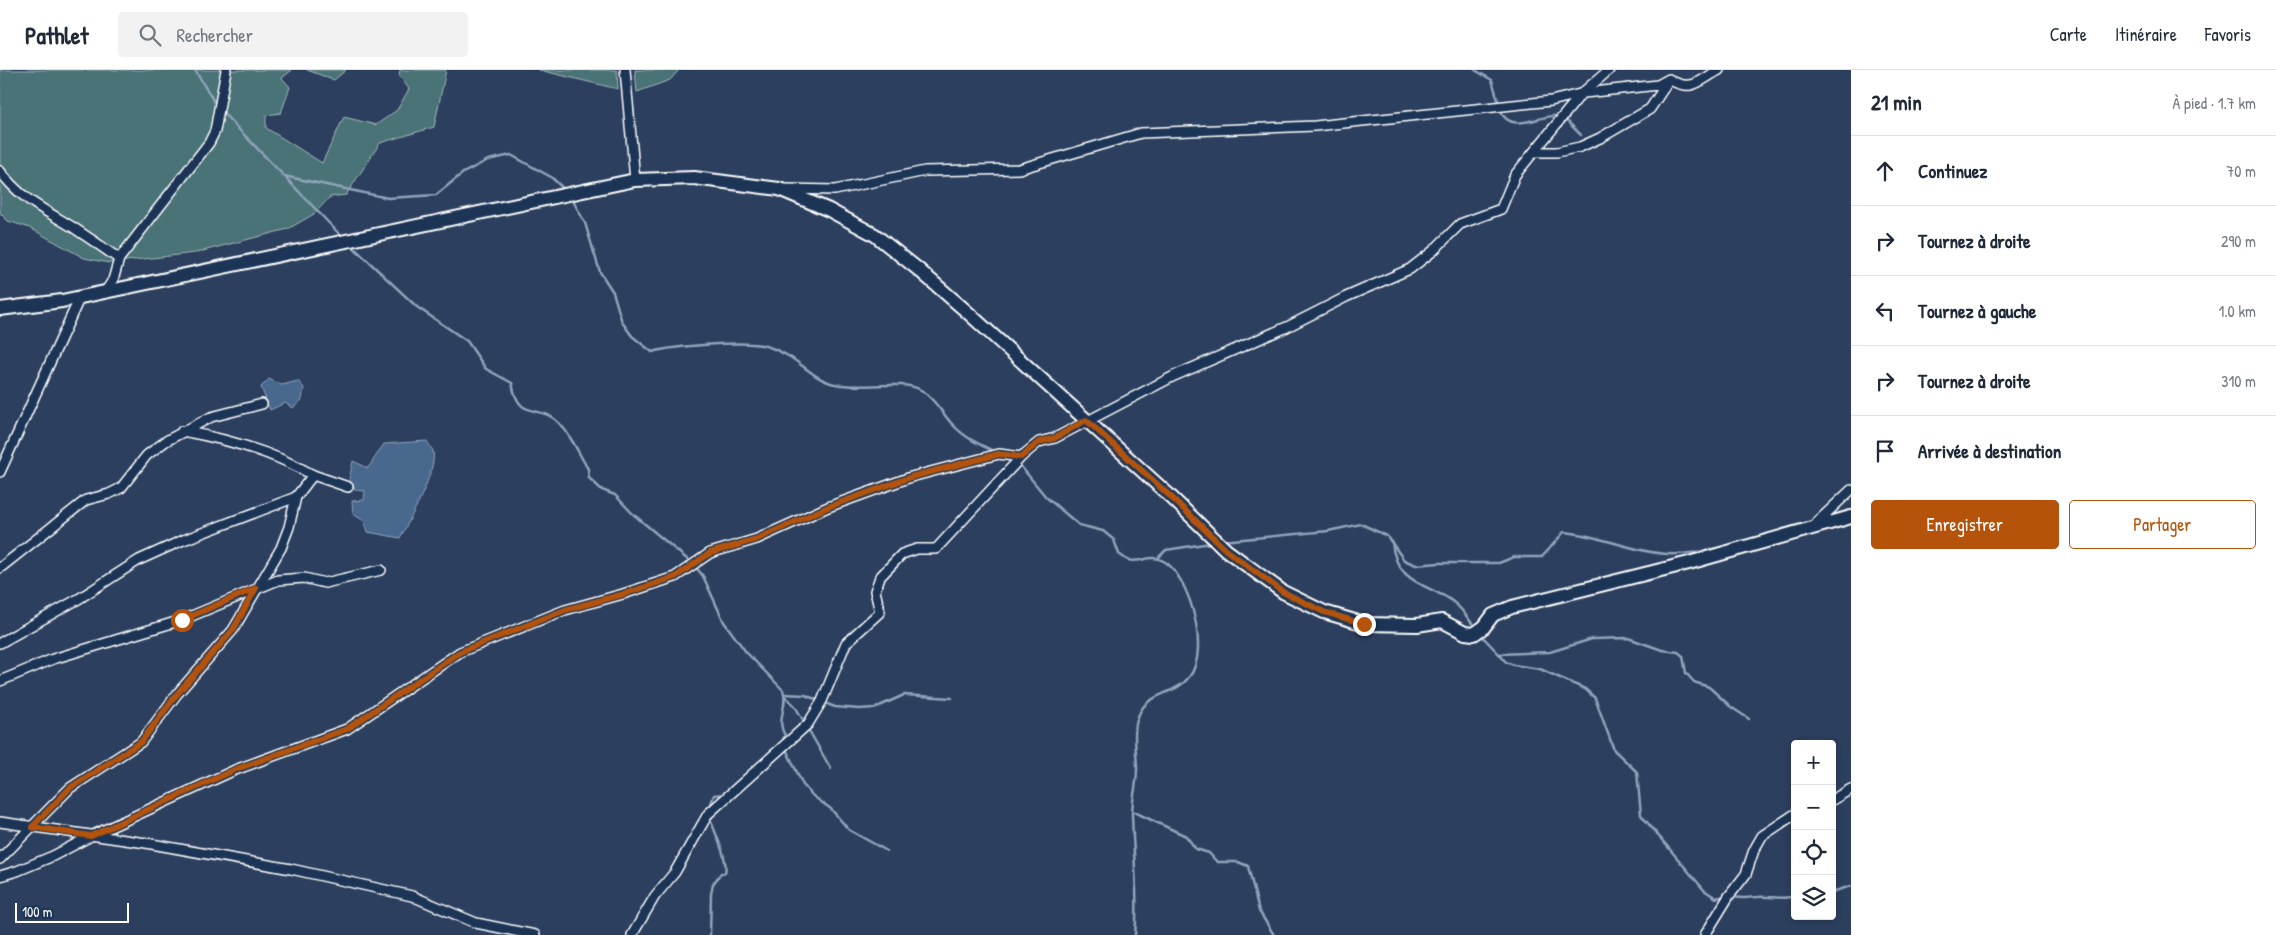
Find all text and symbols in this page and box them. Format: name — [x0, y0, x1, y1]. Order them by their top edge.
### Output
search box — [118, 12, 468, 57]
text: Pathlet — [25, 19, 88, 51]
icon: search — [136, 21, 164, 49]
text: Rechercher — [176, 22, 253, 48]
text: Carte — [2050, 22, 2087, 47]
text: Itinéraire — [2115, 22, 2177, 47]
text: Favoris — [2205, 22, 2251, 47]
text: 21 min — [1871, 88, 1922, 117]
text: À pied · 1.7 km — [2173, 92, 2256, 114]
icon: ahead — [1871, 157, 1899, 185]
text: Continuez — [1918, 158, 1987, 184]
text: 70 m — [2226, 160, 2256, 182]
icon: right — [1871, 227, 1899, 255]
text: Tournez à droite — [1918, 228, 2031, 254]
text: 290 m — [2221, 230, 2256, 252]
icon: left — [1871, 297, 1899, 325]
text: Tournez à gauche — [1918, 298, 2036, 324]
text: 1.0 km — [2218, 300, 2256, 322]
icon: right — [1871, 367, 1899, 395]
text: Tournez à droite — [1918, 368, 2031, 394]
text: 310 m — [2221, 370, 2256, 392]
icon: arrive — [1871, 437, 1899, 465]
text: Arrivée à destination — [1918, 438, 2061, 464]
button: Enregistrer — [1871, 500, 2059, 549]
button: Partager — [2069, 500, 2256, 549]
route start — [171, 609, 194, 632]
route end — [1353, 613, 1376, 636]
map controls — [1791, 740, 1836, 920]
button: + — [1791, 740, 1836, 785]
button: − — [1791, 785, 1836, 830]
button: locate — [1791, 830, 1836, 875]
button: layers — [1791, 875, 1836, 920]
scale bar — [15, 900, 129, 923]
text: 100 m — [22, 902, 52, 921]

